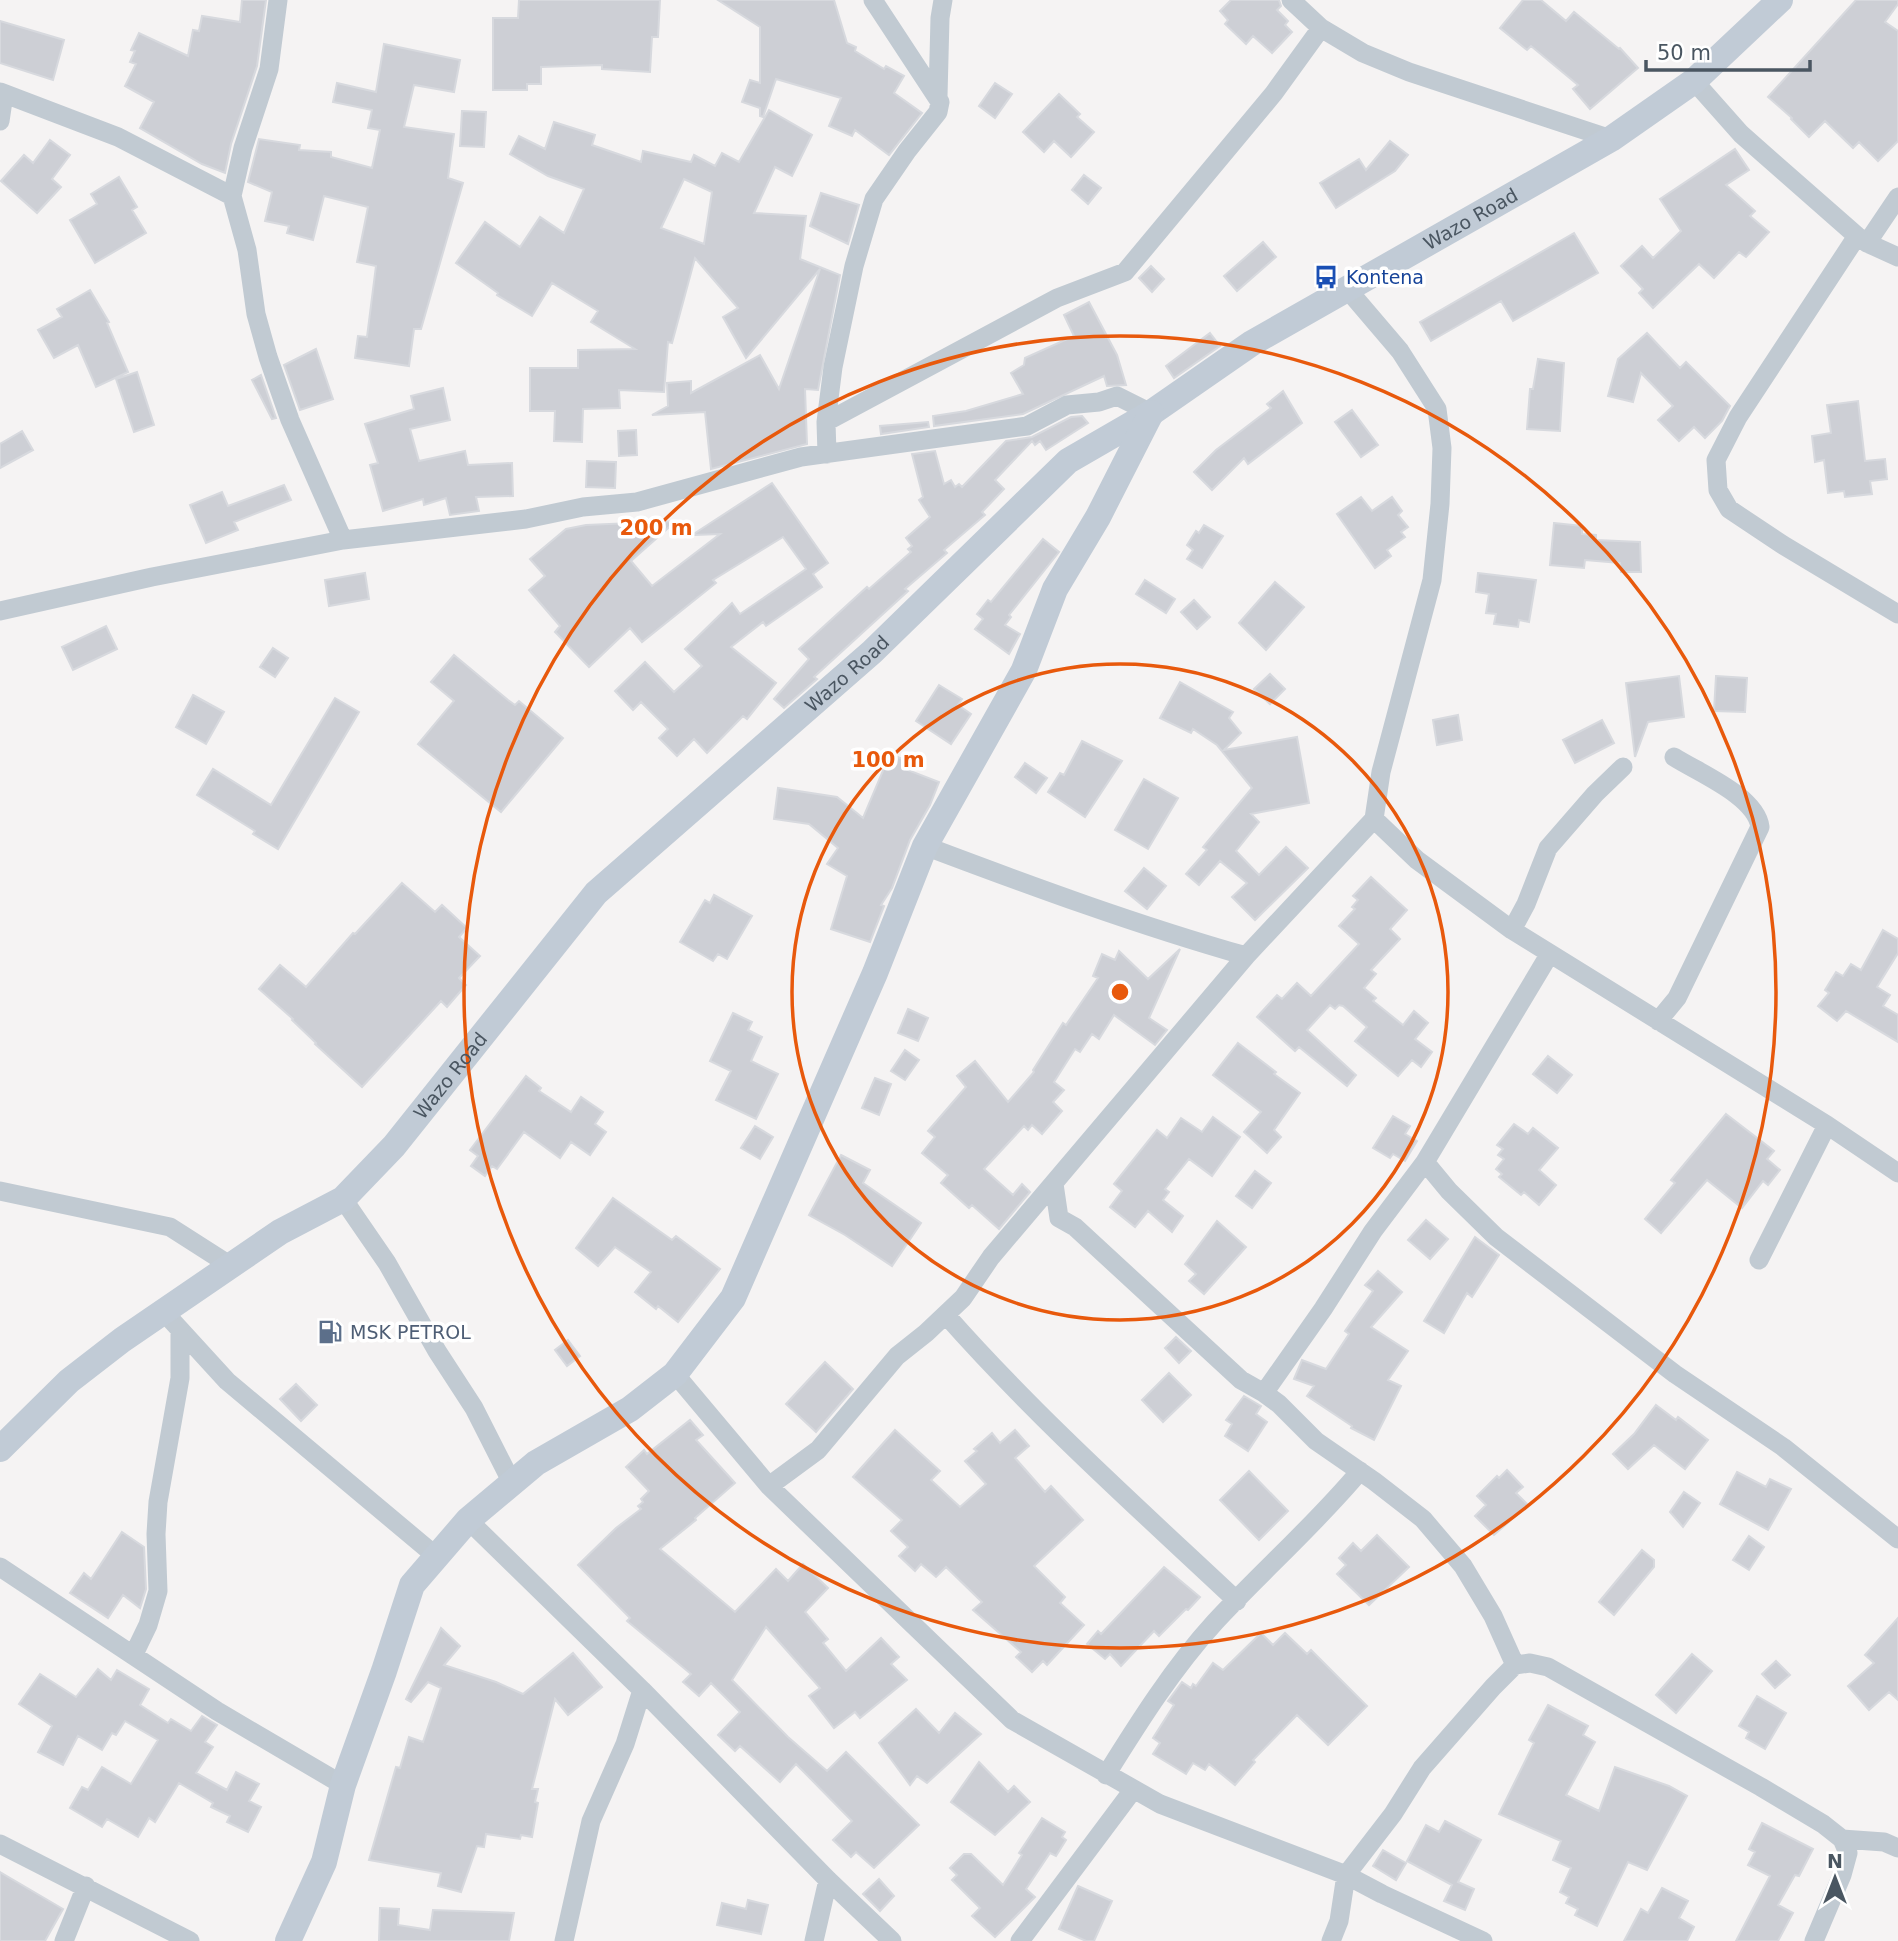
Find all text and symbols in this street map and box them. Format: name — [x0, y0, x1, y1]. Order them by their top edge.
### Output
scale bar — [1646, 28, 1811, 72]
text: 50 m — [1657, 41, 1711, 65]
street label: Wazo Road — [1420, 183, 1522, 254]
bus stop icon: Kontena — [1312, 263, 1340, 291]
place label: Kontena — [1346, 266, 1424, 288]
text: 200 m — [619, 516, 693, 540]
street label: Wazo Road — [800, 631, 893, 716]
text: 100 m — [851, 748, 925, 772]
centre of rings — [1108, 980, 1132, 1004]
street label: Wazo Road — [409, 1028, 491, 1123]
fuel station icon: MSK PETROL — [316, 1318, 344, 1346]
place label: MSK PETROL — [350, 1321, 471, 1343]
north arrow — [1800, 1843, 1870, 1913]
text: N — [1827, 1850, 1843, 1872]

